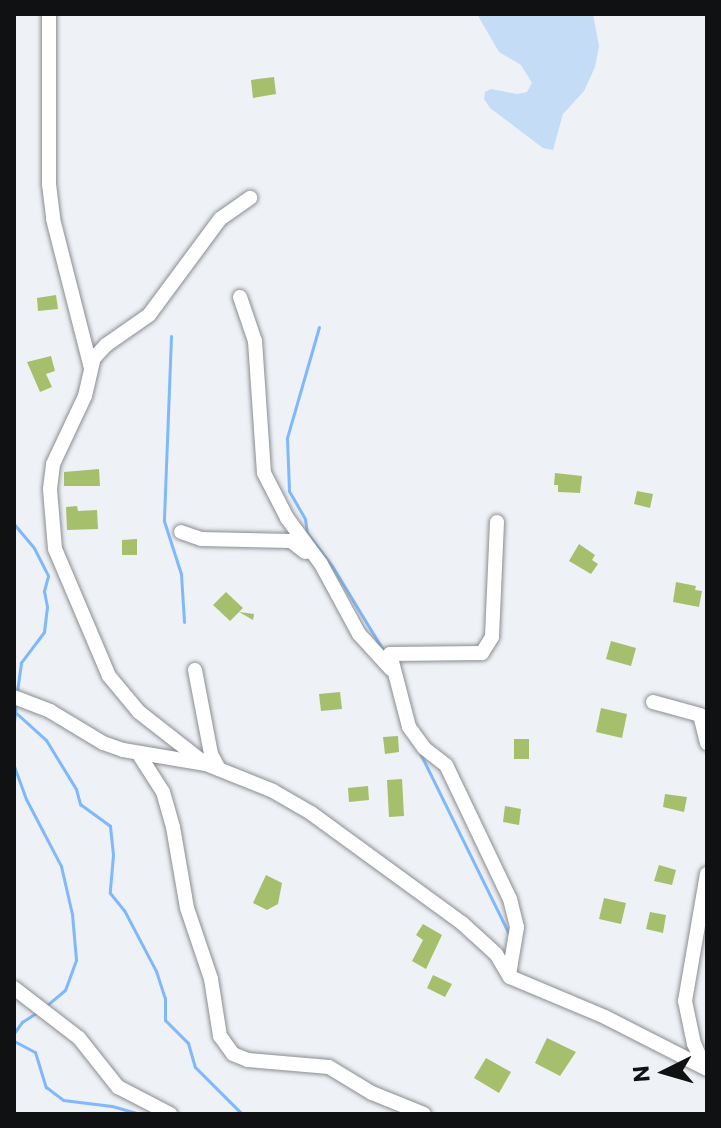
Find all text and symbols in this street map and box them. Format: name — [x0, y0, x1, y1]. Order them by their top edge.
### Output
north arrow — [625, 1032, 705, 1112]
text: N — [626, 1065, 655, 1084]

